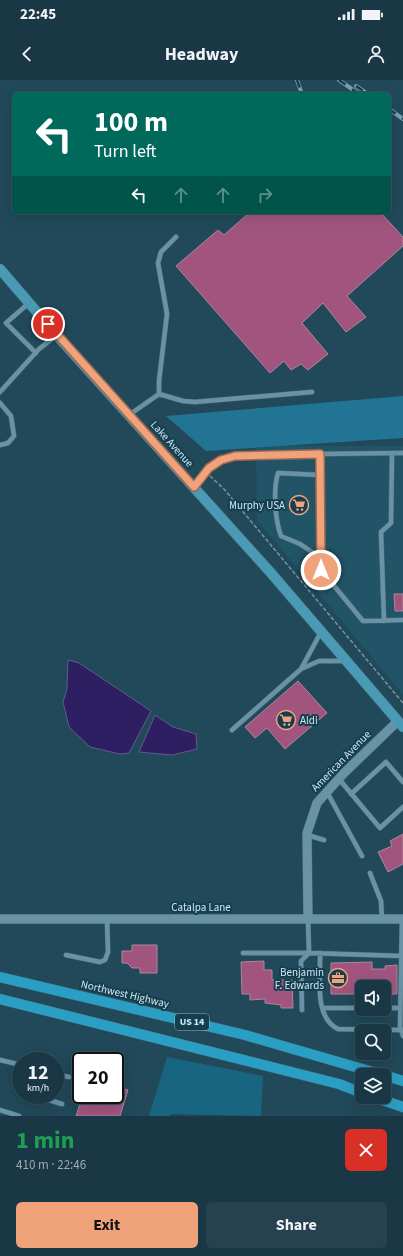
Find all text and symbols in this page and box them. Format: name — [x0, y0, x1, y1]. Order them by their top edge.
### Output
text: 22:45 — [20, 4, 56, 25]
text: Headway — [165, 42, 238, 67]
icon: back — [16, 43, 38, 65]
icon: person — [365, 43, 387, 65]
text: 100 m — [94, 102, 168, 142]
icon: left — [28, 108, 80, 160]
text: Turn left — [94, 139, 156, 164]
icon: left — [128, 184, 150, 206]
icon: ahead — [170, 184, 192, 206]
icon: ahead — [212, 184, 234, 206]
icon: right — [254, 184, 276, 206]
pin — [31, 307, 65, 341]
icon: arrive — [37, 313, 59, 335]
street label: Lake Avenue — [147, 418, 197, 471]
supermarket icon: Murphy USA — [288, 494, 310, 516]
place label: Murphy USA — [229, 498, 285, 513]
position arrow — [300, 549, 342, 591]
supermarket icon: Aldi — [275, 709, 297, 731]
place label: Aldi — [300, 713, 318, 728]
street label: American Avenue — [308, 727, 374, 795]
street label: Catalpa Lane — [171, 900, 231, 915]
place label: Benjamin F. Edwards — [275, 965, 324, 993]
office icon: Benjamin F. Edwards — [327, 967, 349, 989]
street label: Northwest Highway — [79, 977, 171, 1011]
map controls — [355, 980, 391, 1104]
button: sound — [355, 980, 391, 1016]
road number: US 14 — [175, 1014, 209, 1030]
button: search — [355, 1024, 391, 1060]
speed limit sign: 20 — [72, 1052, 124, 1104]
text: 12 — [27, 1059, 49, 1087]
button: layers — [355, 1068, 391, 1104]
text: km/h — [27, 1081, 49, 1095]
text: 1 min — [16, 1123, 74, 1158]
button: close — [345, 1129, 387, 1171]
text: 410 m · 22:46 — [16, 1156, 86, 1174]
button: Exit — [16, 1202, 198, 1248]
button: Share — [206, 1202, 387, 1248]

